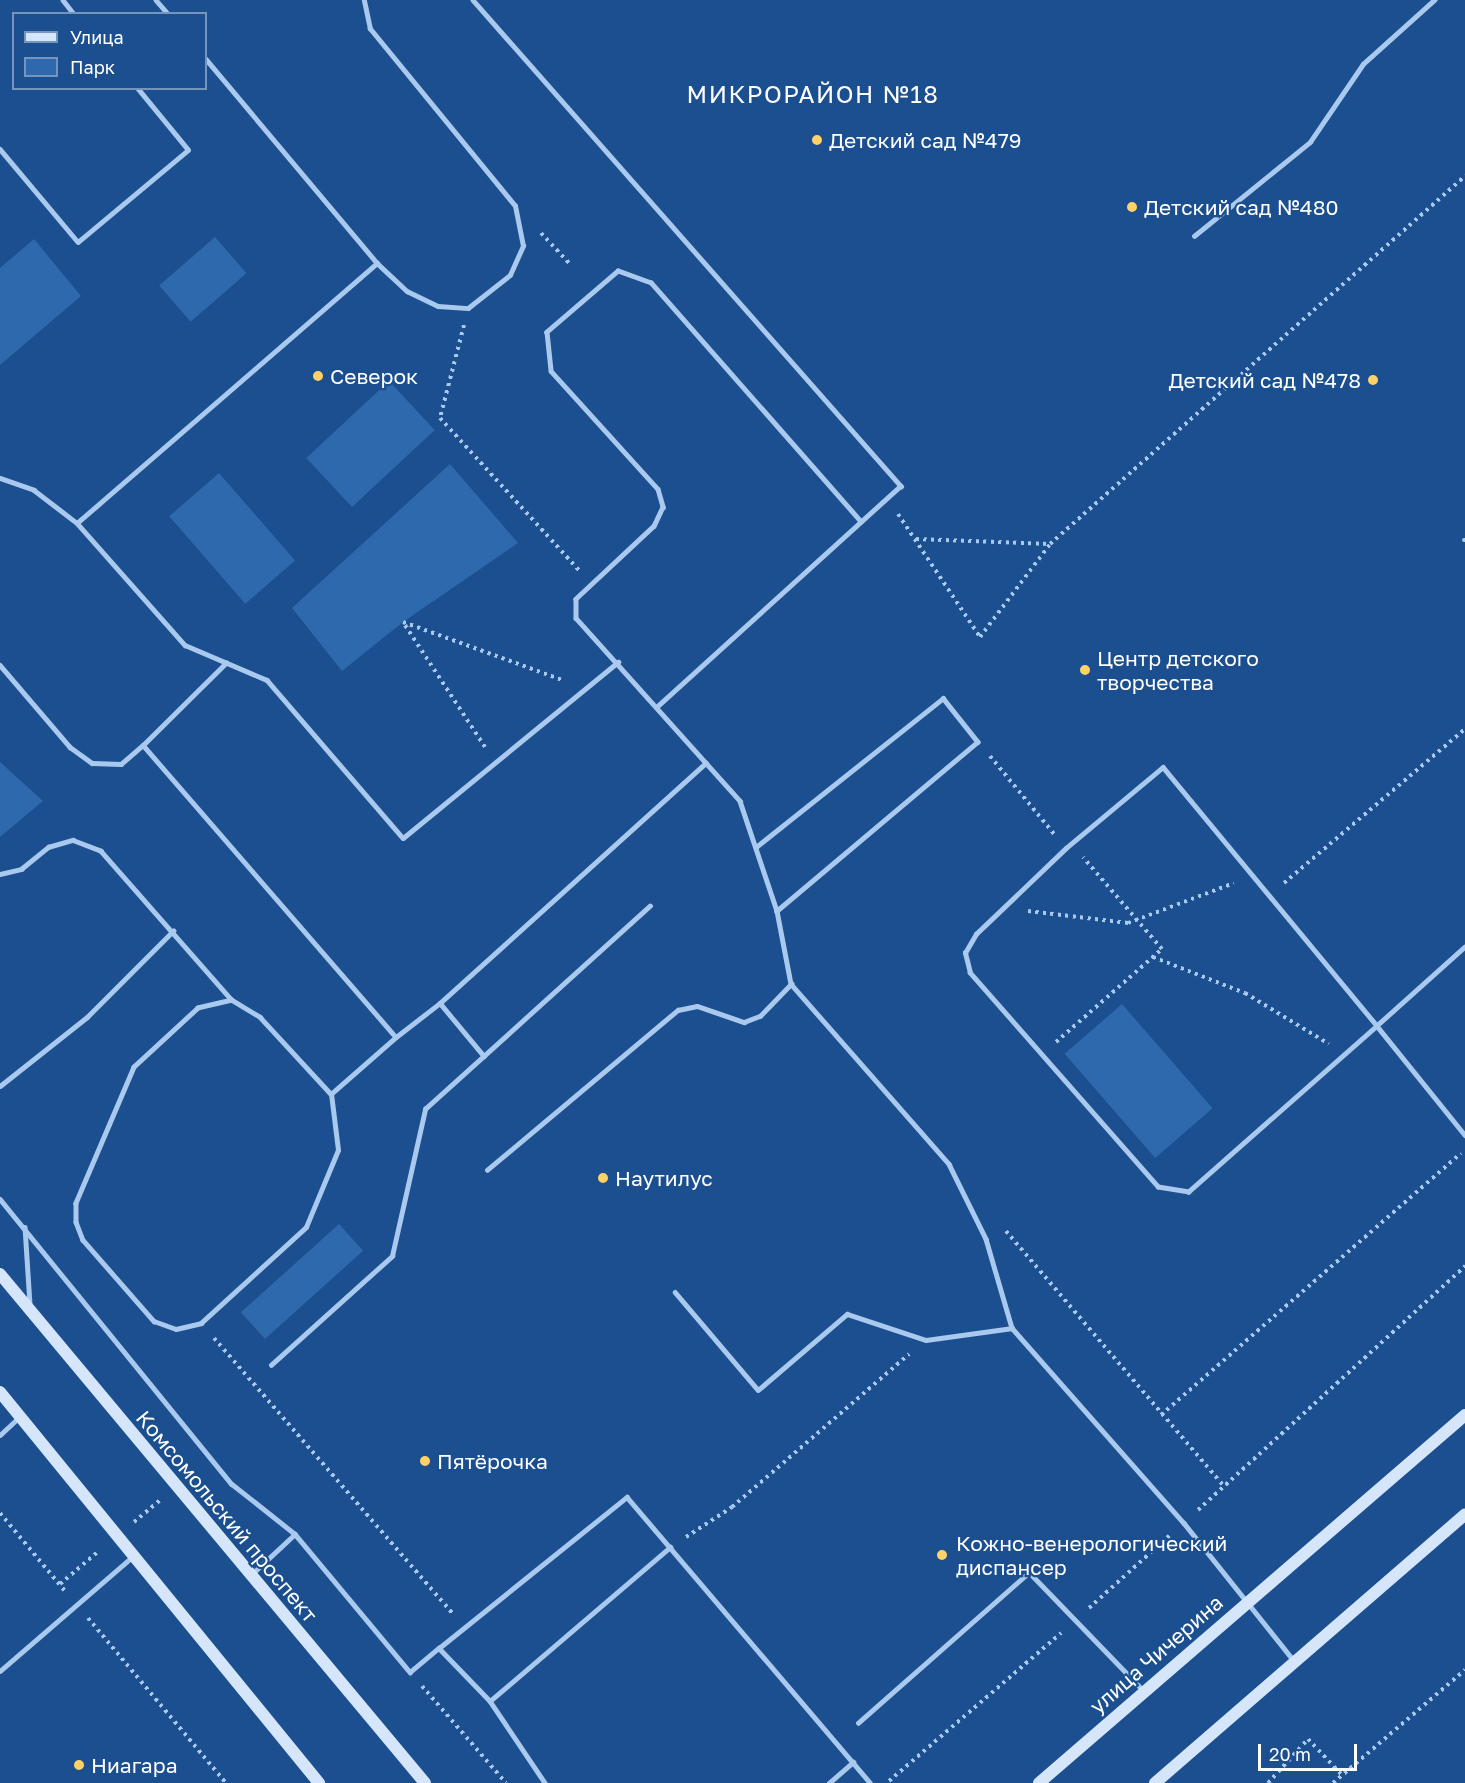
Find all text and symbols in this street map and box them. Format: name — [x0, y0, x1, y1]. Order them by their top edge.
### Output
legend — [12, 12, 207, 90]
text: Улица — [70, 26, 124, 48]
text: Парк — [70, 56, 115, 78]
district label: МИКРОРАЙОН №18 — [687, 80, 939, 108]
place label: Детский сад №479 — [829, 127, 1021, 153]
marker: Детский сад №479 — [810, 133, 824, 147]
place label: Детский сад №480 — [1144, 194, 1338, 220]
marker: Детский сад №480 — [1125, 200, 1139, 214]
place label: Северок — [330, 363, 418, 389]
place label: Детский сад №478 — [1168, 367, 1361, 393]
marker: Северок — [311, 369, 325, 383]
marker: Детский сад №478 — [1366, 373, 1380, 387]
place label: Центр детского творчества — [1097, 645, 1259, 695]
marker: Центр детского творчества — [1078, 663, 1092, 677]
place label: Наутилус — [615, 1165, 713, 1191]
marker: Наутилус — [596, 1171, 610, 1185]
street label: Комсомольский проспект — [131, 1405, 323, 1627]
place label: Пятёрочка — [437, 1448, 548, 1474]
marker: Пятёрочка — [418, 1454, 432, 1468]
place label: Кожно-венерологический диспансер — [956, 1530, 1227, 1580]
marker: Кожно-венерологический диспансер — [933, 1546, 951, 1564]
street label: улица Чичерина — [1084, 1589, 1228, 1719]
scale bar — [1261, 1732, 1360, 1770]
text: 20 m — [1269, 1743, 1311, 1765]
place label: Ниагара — [91, 1752, 178, 1778]
marker: Ниагара — [72, 1758, 86, 1772]

